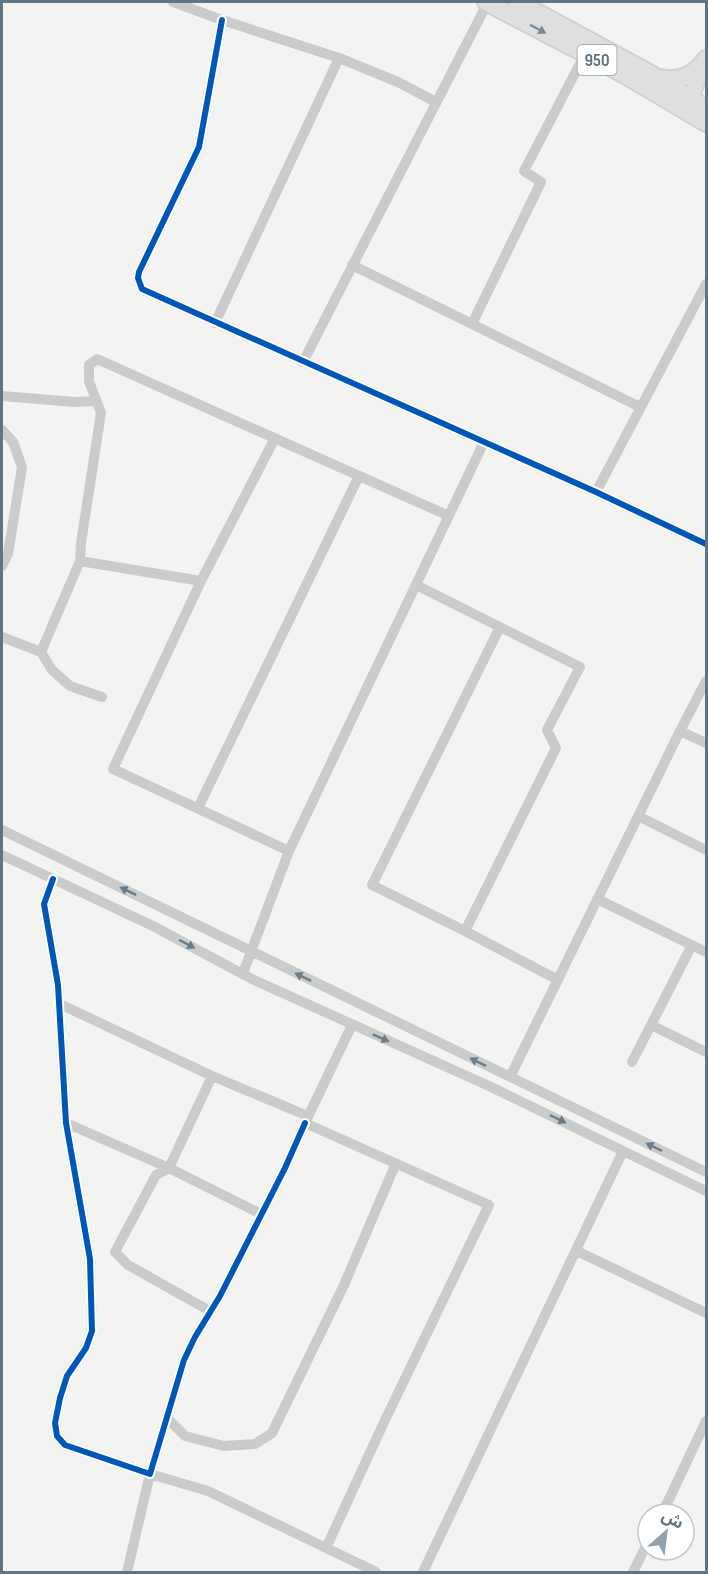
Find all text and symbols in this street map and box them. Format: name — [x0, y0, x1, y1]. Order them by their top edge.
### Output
one-way arrow — [529, 24, 546, 34]
road number: 950 — [578, 45, 616, 75]
one-way arrow — [119, 887, 136, 896]
one-way arrow — [178, 939, 195, 949]
one-way arrow — [294, 972, 311, 981]
one-way arrow — [372, 1034, 390, 1043]
one-way arrow — [470, 1057, 487, 1067]
one-way arrow — [549, 1114, 567, 1124]
one-way arrow — [645, 1142, 662, 1151]
north arrow — [636, 1502, 696, 1562]
text: ش — [658, 1507, 687, 1534]

